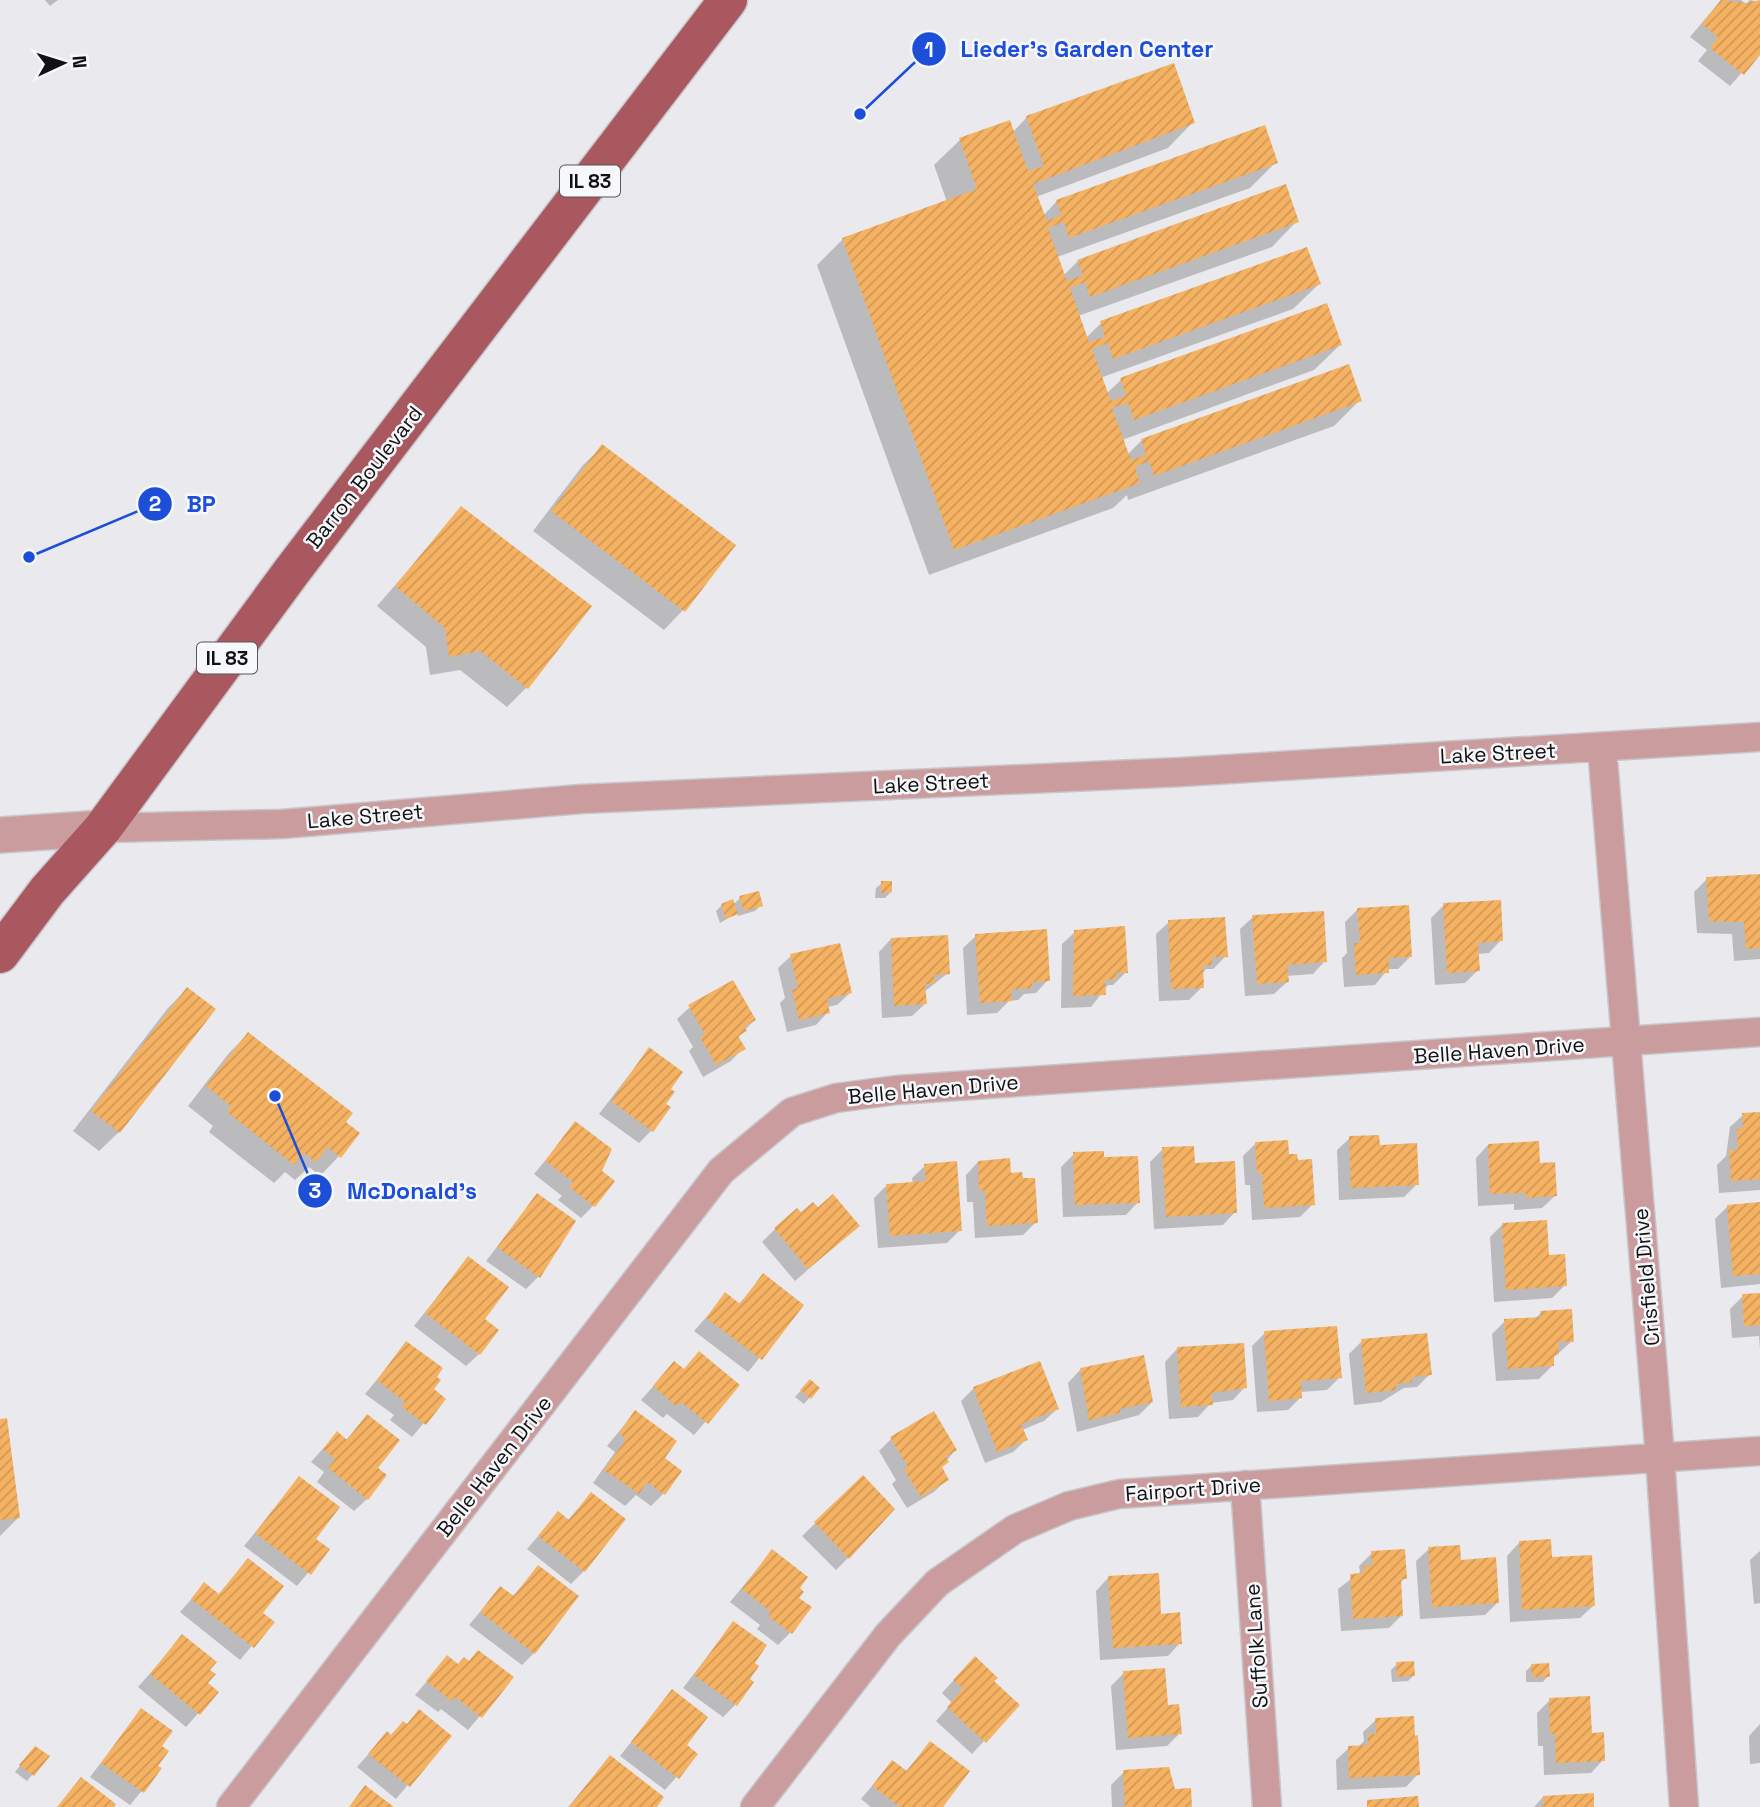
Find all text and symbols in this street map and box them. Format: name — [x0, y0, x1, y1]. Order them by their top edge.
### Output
callout: Lieder's Garden Center — [912, 27, 1228, 71]
north arrow — [28, 28, 98, 98]
text: Lieder's Garden Center — [961, 34, 1213, 64]
text: 1 — [924, 36, 934, 63]
text: N — [67, 55, 92, 69]
road number: IL 83 — [560, 166, 620, 196]
street label: Barron Boulevard — [300, 400, 428, 554]
callout: BP — [138, 482, 230, 526]
text: BP — [186, 489, 216, 519]
text: 2 — [149, 490, 161, 517]
road number: IL 83 — [197, 642, 257, 674]
street label: Lake Street — [1439, 736, 1557, 770]
street label: Lake Street — [872, 766, 990, 800]
street label: Lake Street — [306, 797, 424, 835]
street label: Belle Haven Drive — [1412, 1031, 1586, 1069]
street label: Belle Haven Drive — [846, 1068, 1020, 1110]
callout: McDonald's — [298, 1169, 491, 1213]
text: McDonald's — [347, 1176, 477, 1206]
text: 3 — [309, 1177, 321, 1204]
street label: Crisfield Drive — [1627, 1207, 1665, 1347]
street label: Belle Haven Drive — [431, 1390, 557, 1542]
street label: Fairport Drive — [1124, 1471, 1262, 1507]
street label: Suffolk Lane — [1238, 1583, 1274, 1709]

